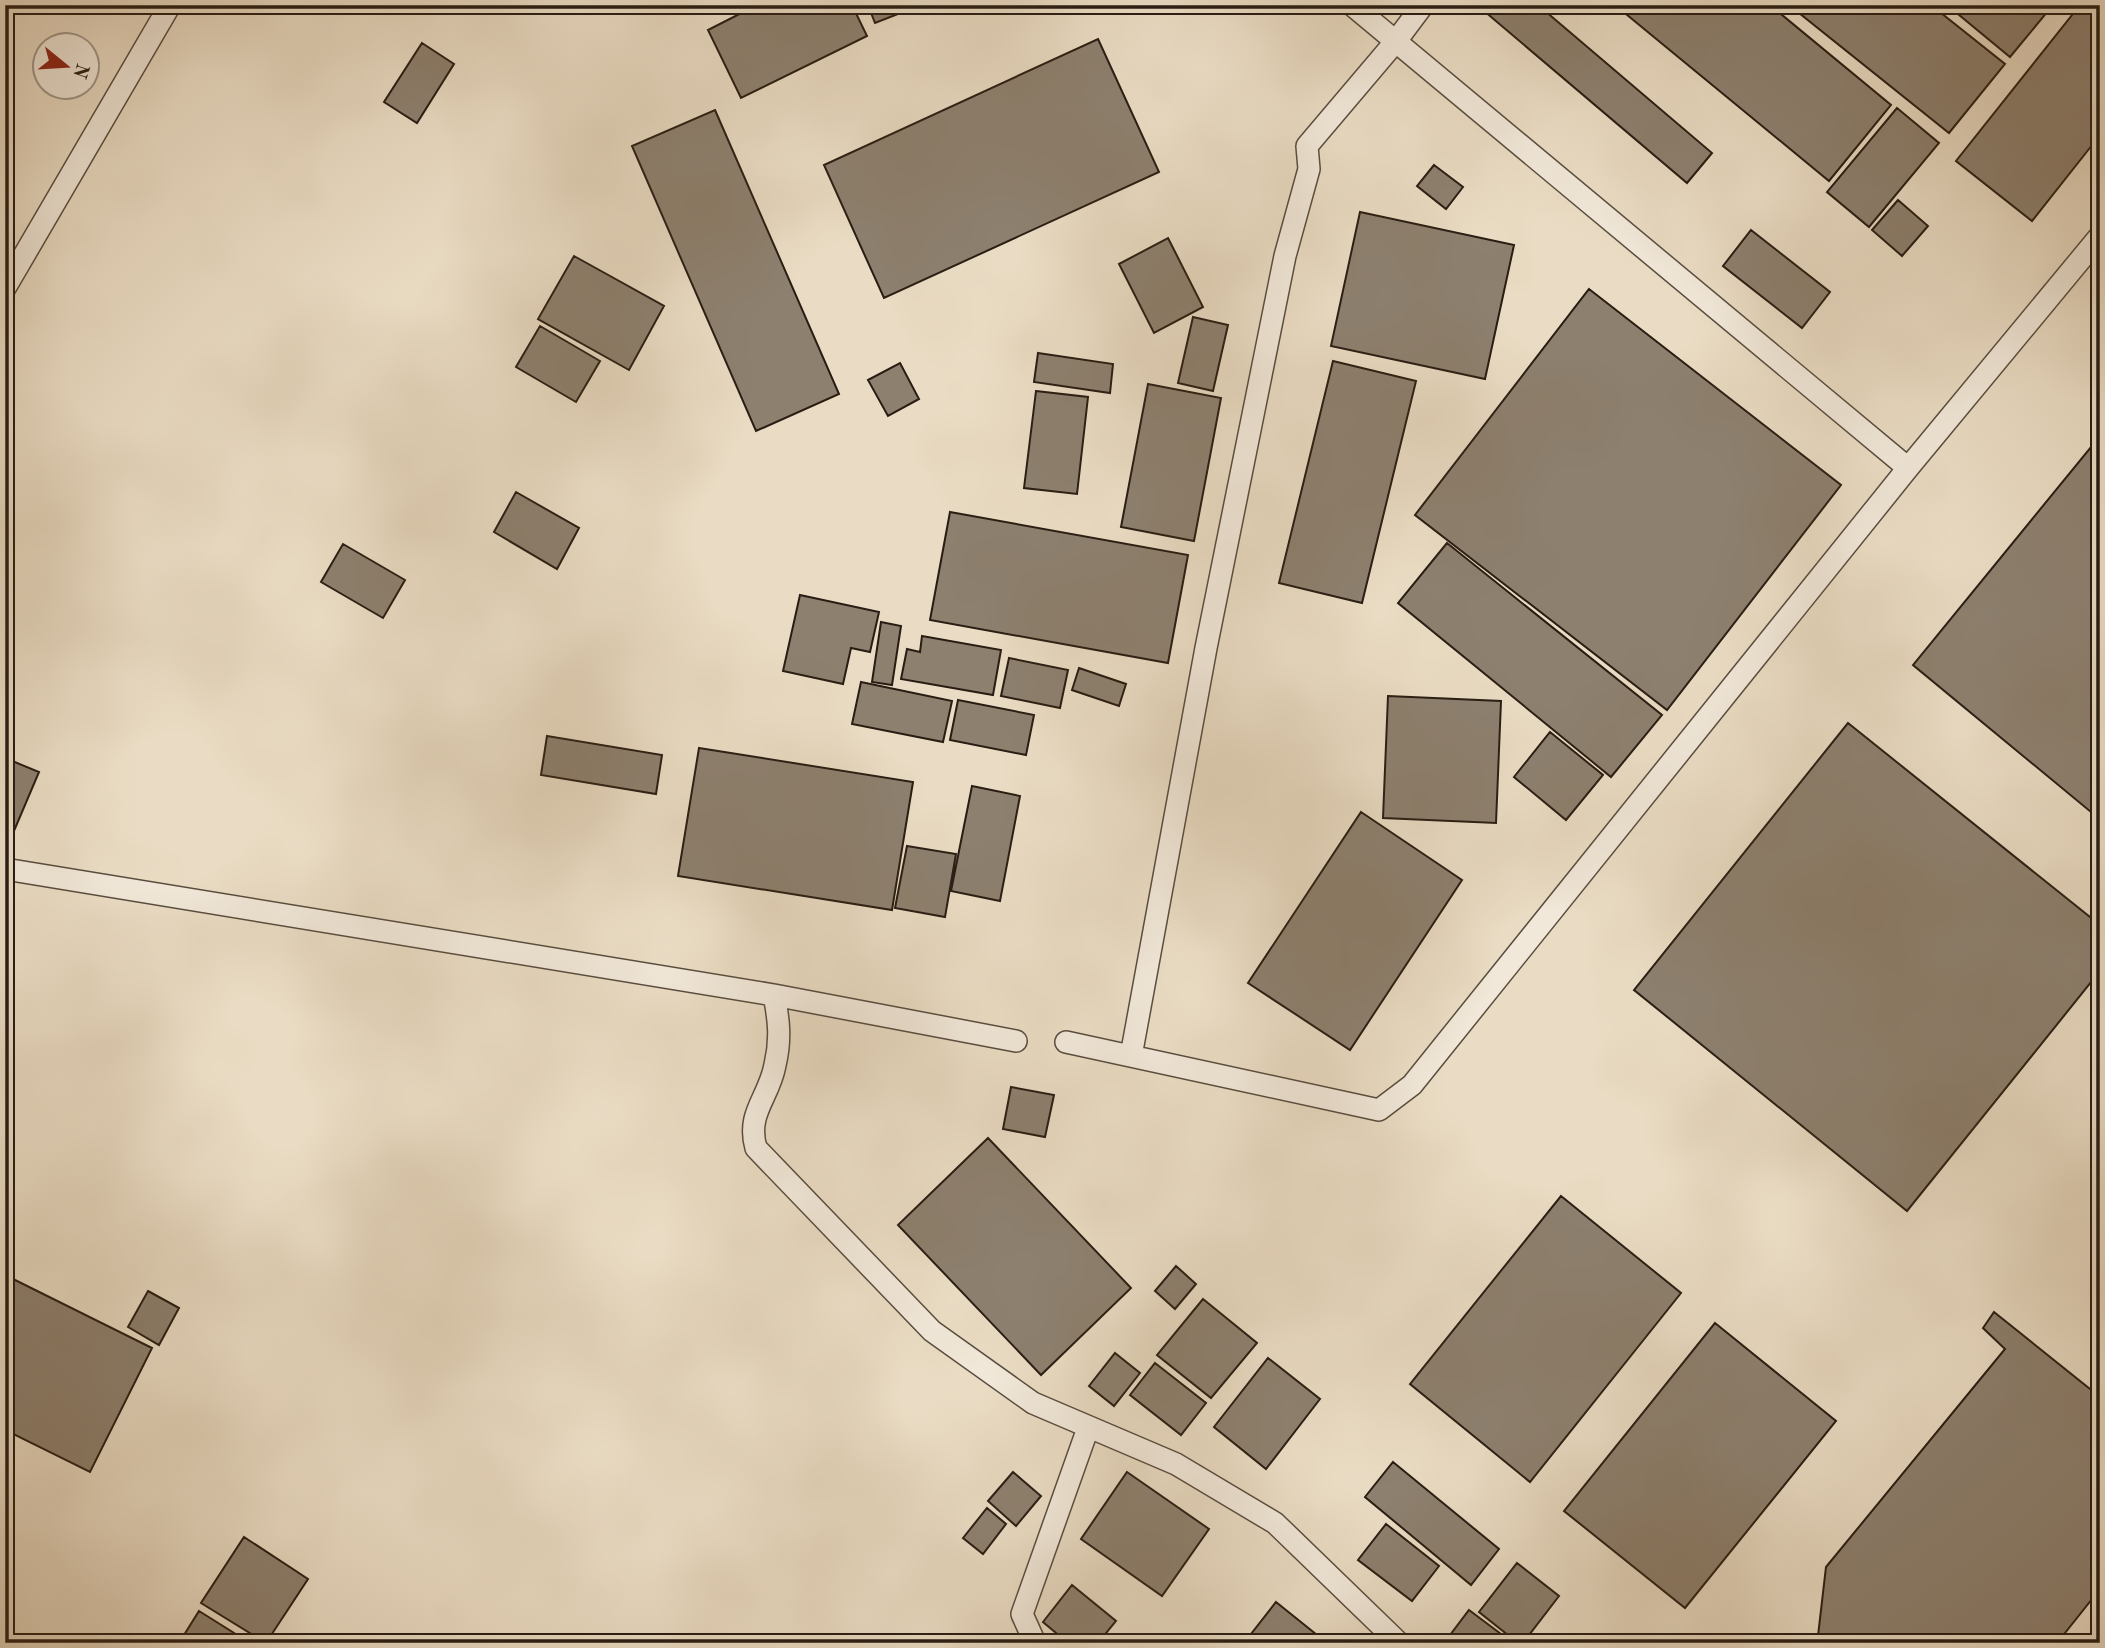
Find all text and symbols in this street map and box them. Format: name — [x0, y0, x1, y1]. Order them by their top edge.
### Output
north arrow — [32, 32, 102, 102]
text: N — [68, 61, 91, 81]

